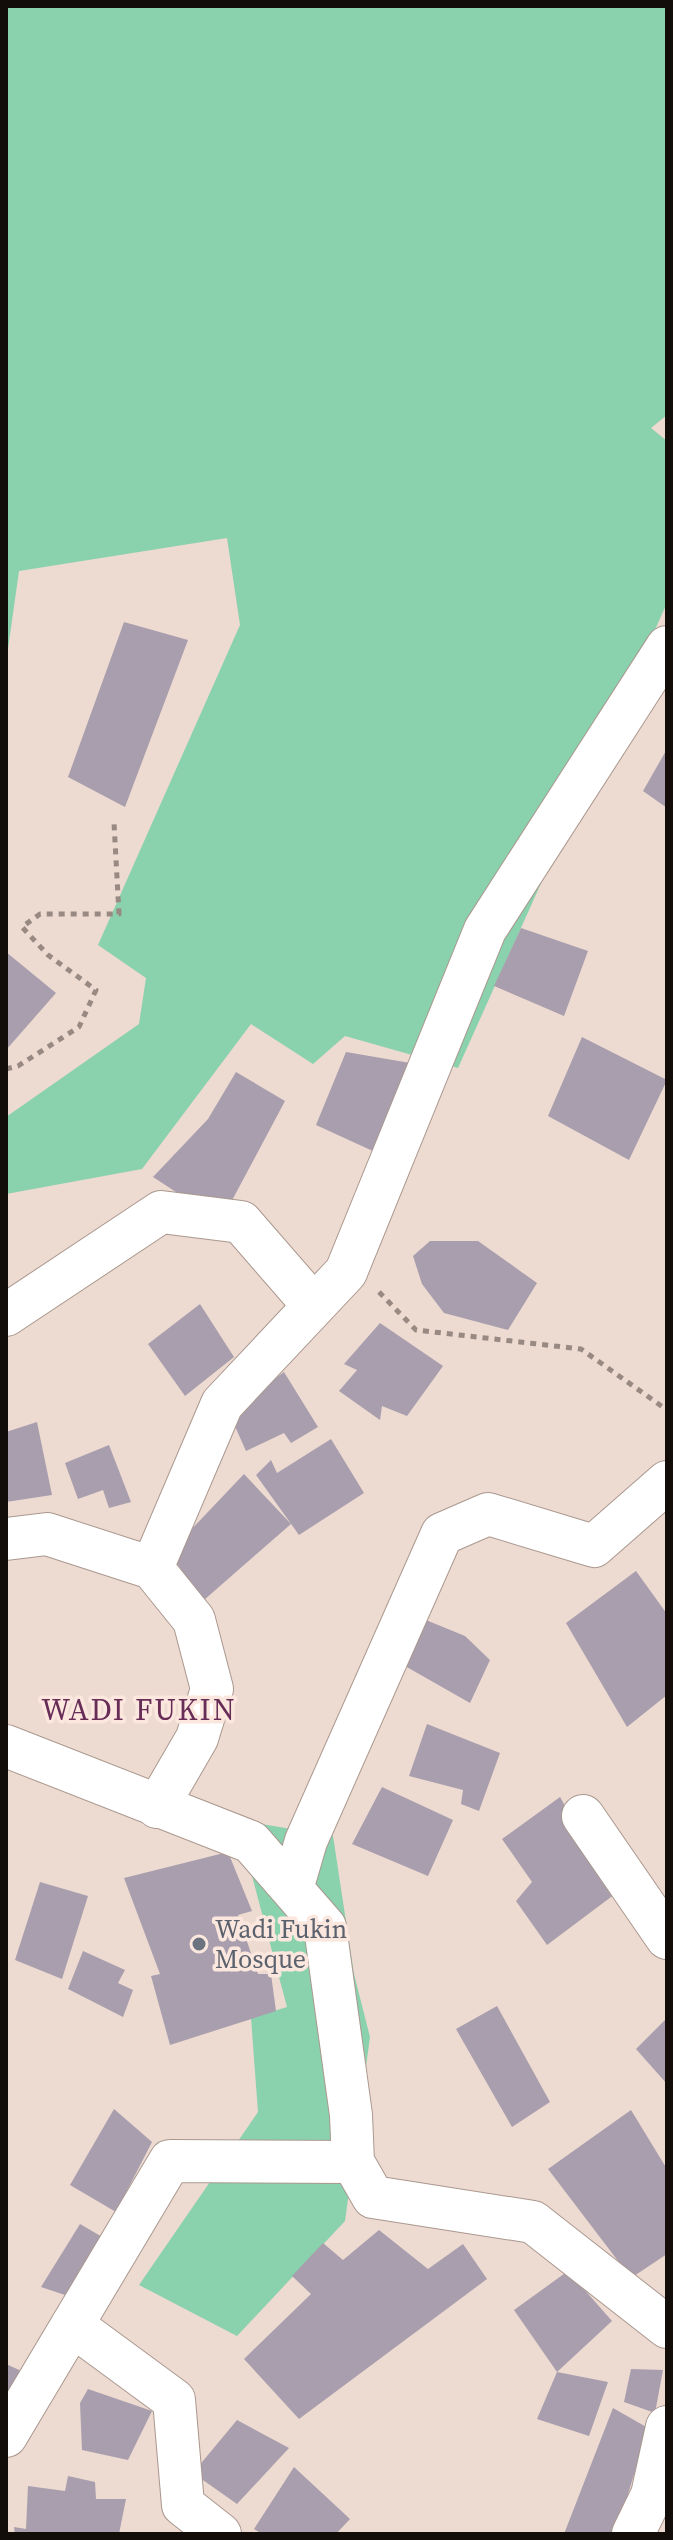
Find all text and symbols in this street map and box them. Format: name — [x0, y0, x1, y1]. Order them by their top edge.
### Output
district label: WADI FUKIN — [41, 1689, 237, 1730]
place label: Wadi Fukin Mosque — [215, 1911, 347, 1977]
marker: Wadi Fukin Mosque — [190, 1935, 208, 1953]

